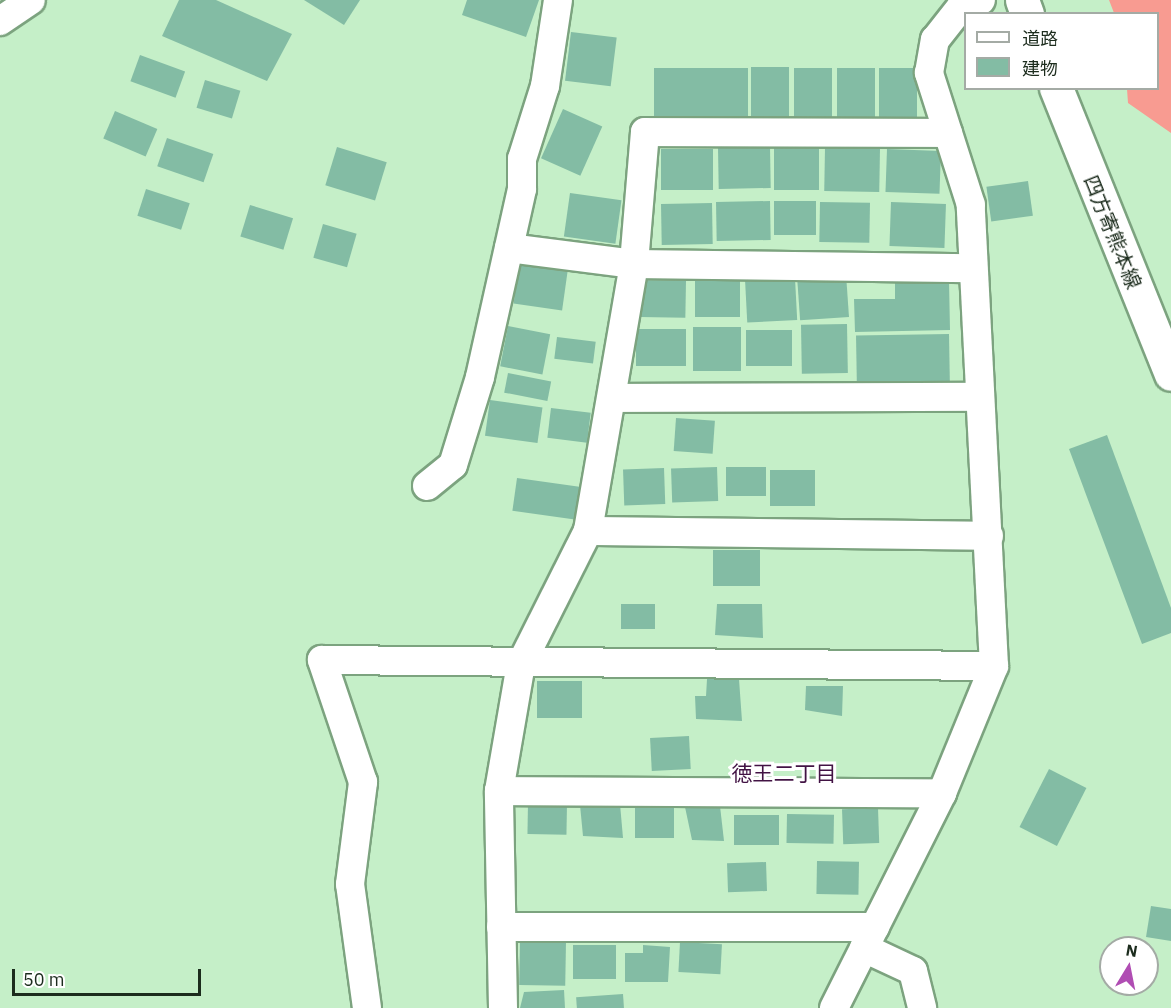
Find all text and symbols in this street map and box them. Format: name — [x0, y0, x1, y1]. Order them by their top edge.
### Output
legend — [964, 12, 1159, 90]
text: 道路 — [1022, 27, 1058, 50]
text: 建物 — [1022, 57, 1058, 80]
street label: 四方寄熊本線 — [1079, 172, 1147, 292]
district label: 徳王二丁目 — [732, 760, 836, 786]
north arrow — [1099, 936, 1159, 996]
text: N — [1124, 939, 1139, 961]
scale bar — [15, 957, 204, 995]
text: 50 m — [23, 968, 65, 991]

